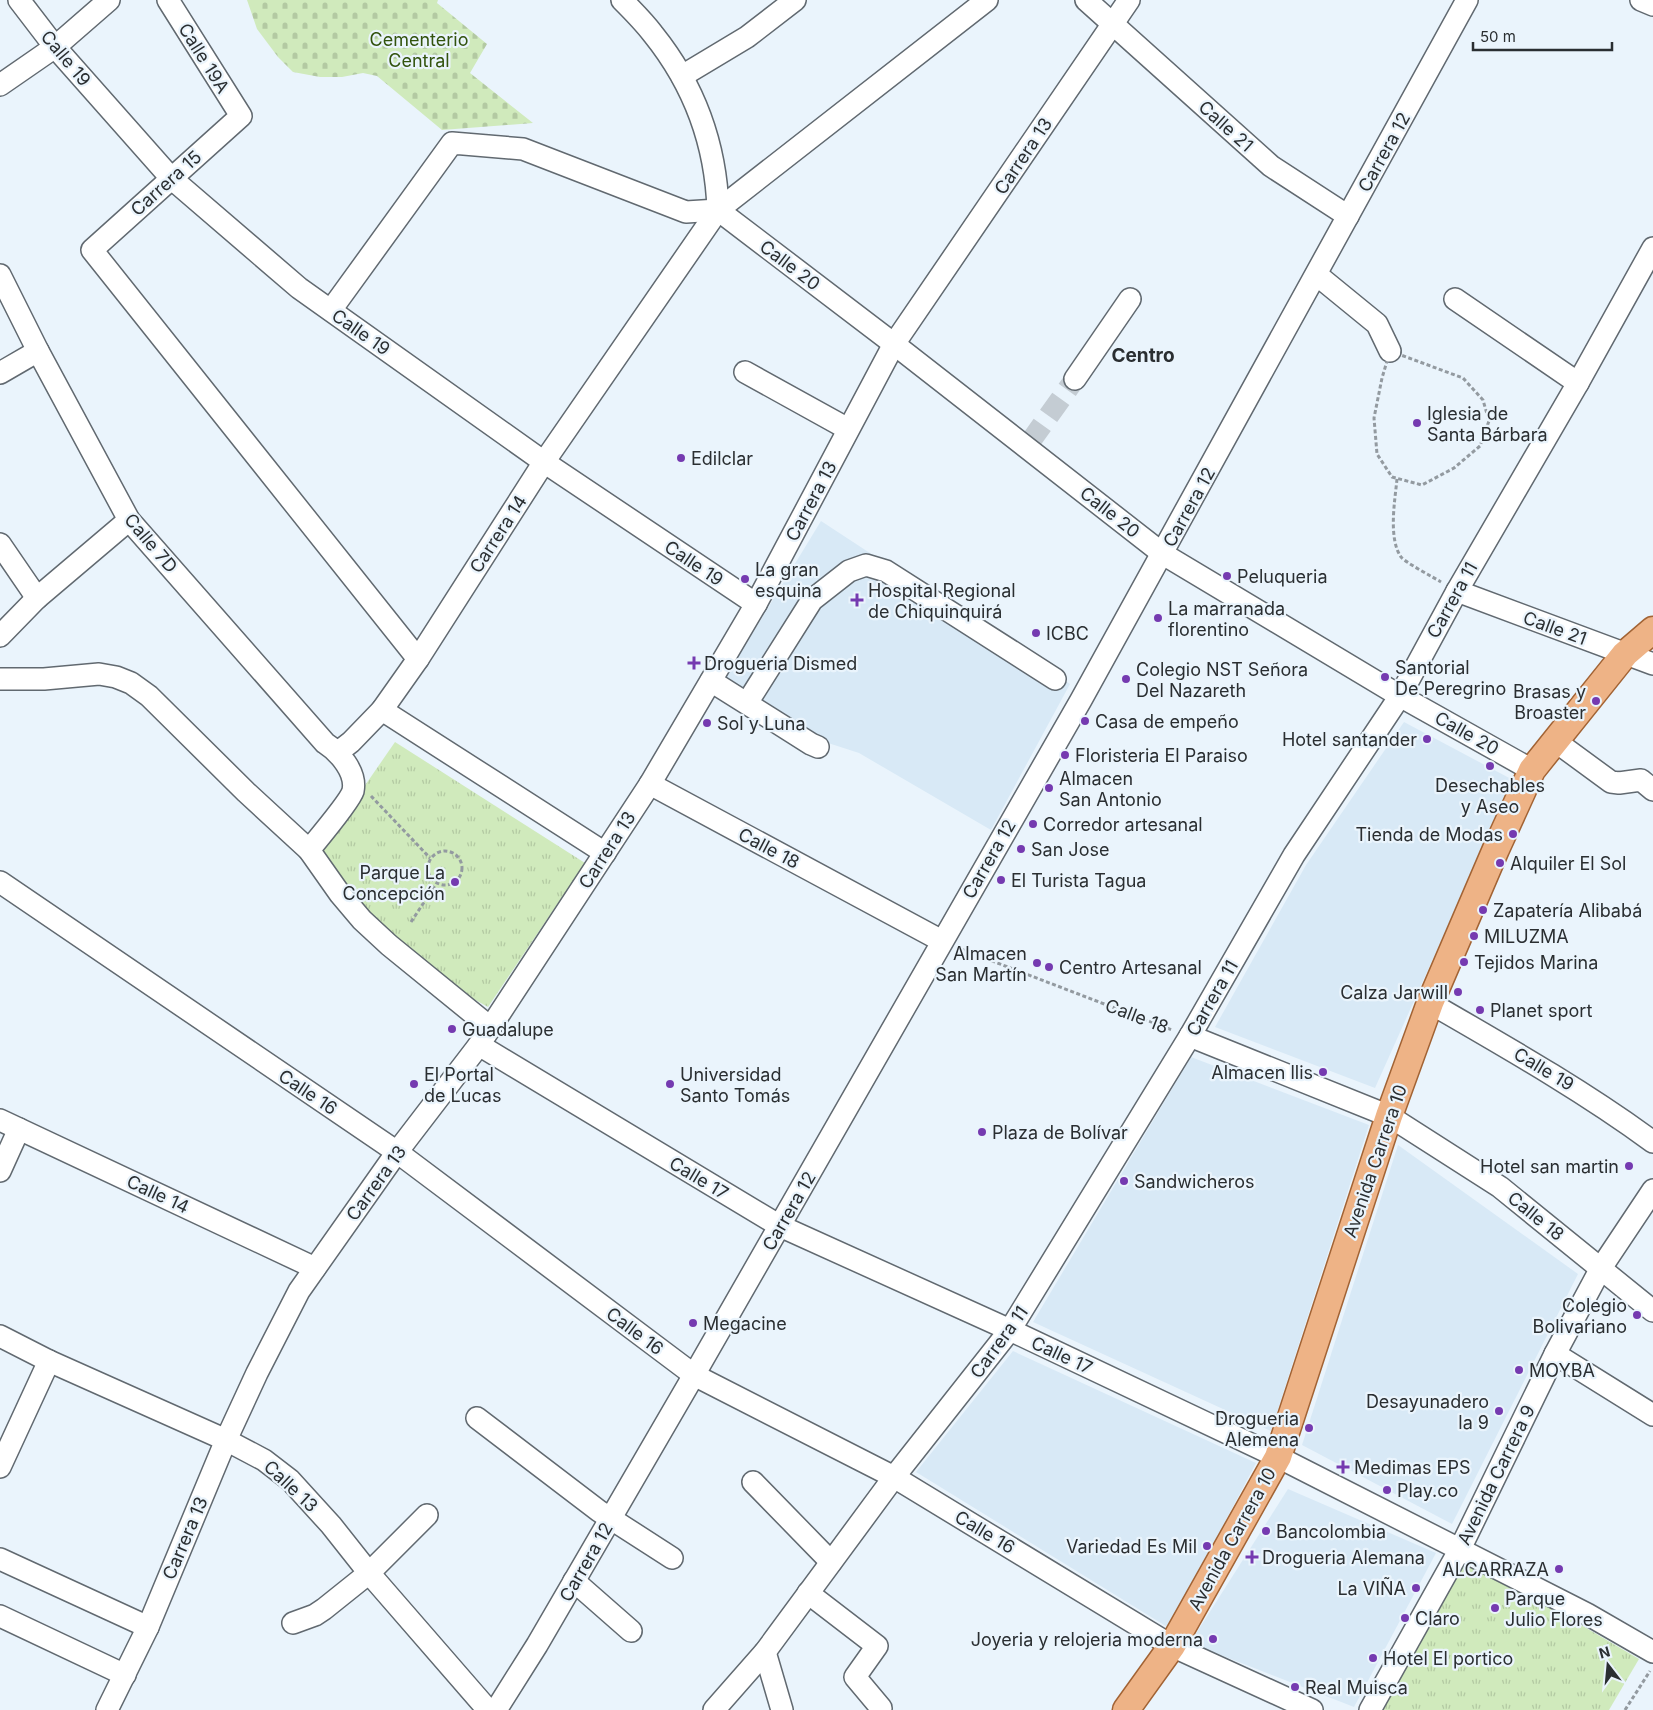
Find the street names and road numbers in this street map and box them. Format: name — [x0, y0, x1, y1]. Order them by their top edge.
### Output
street label: Calle 19A — [174, 19, 234, 97]
street label: Calle 19 — [37, 26, 95, 90]
street label: Calle 21 — [1195, 96, 1257, 156]
street label: Carrera 12 — [1354, 109, 1414, 195]
street label: Carrera 13 — [990, 114, 1056, 198]
street label: Carrera 15 — [126, 146, 206, 220]
street label: Calle 20 — [756, 236, 824, 294]
street label: Calle 19 — [328, 304, 394, 360]
street label: Carrera 13 — [781, 457, 841, 545]
street label: Carrera 12 — [1159, 464, 1219, 550]
street label: Calle 20 — [1076, 482, 1144, 542]
street label: Carrera 14 — [465, 491, 531, 577]
street label: Calle 7D — [120, 509, 182, 577]
street label: Calle 19 — [661, 536, 727, 590]
street label: Carrera 11 — [1422, 558, 1482, 642]
street label: Calle 21 — [1520, 607, 1590, 649]
street label: Calle 20 — [1431, 707, 1503, 759]
street label: Carrera 13 — [574, 808, 640, 892]
street label: Carrera 12 — [958, 816, 1020, 902]
street label: Calle 18 — [735, 823, 803, 873]
street label: Carrera 11 — [1182, 956, 1242, 1040]
street label: Calle 18 — [1102, 994, 1172, 1038]
street label: Calle 19 — [1510, 1043, 1578, 1095]
street label: Calle 16 — [275, 1065, 341, 1119]
street label: Avenida Carrera 10 — [1339, 1082, 1411, 1240]
street label: Carrera 13 — [342, 1141, 410, 1225]
street label: Calle 17 — [666, 1152, 732, 1204]
street label: Carrera 12 — [758, 1168, 820, 1254]
street label: Calle 14 — [123, 1170, 193, 1218]
street label: Calle 18 — [1504, 1187, 1568, 1245]
street label: Carrera 11 — [966, 1302, 1032, 1382]
street label: Calle 16 — [602, 1303, 668, 1359]
street label: Calle 17 — [1028, 1332, 1096, 1378]
street label: Avenida Carrera 9 — [1453, 1402, 1539, 1548]
street label: Calle 13 — [260, 1456, 322, 1516]
street label: Avenida Carrera 10 — [1184, 1464, 1280, 1614]
street label: Carrera 13 — [158, 1494, 212, 1582]
street label: Calle 16 — [951, 1506, 1019, 1558]
street label: Carrera 12 — [555, 1519, 617, 1605]

